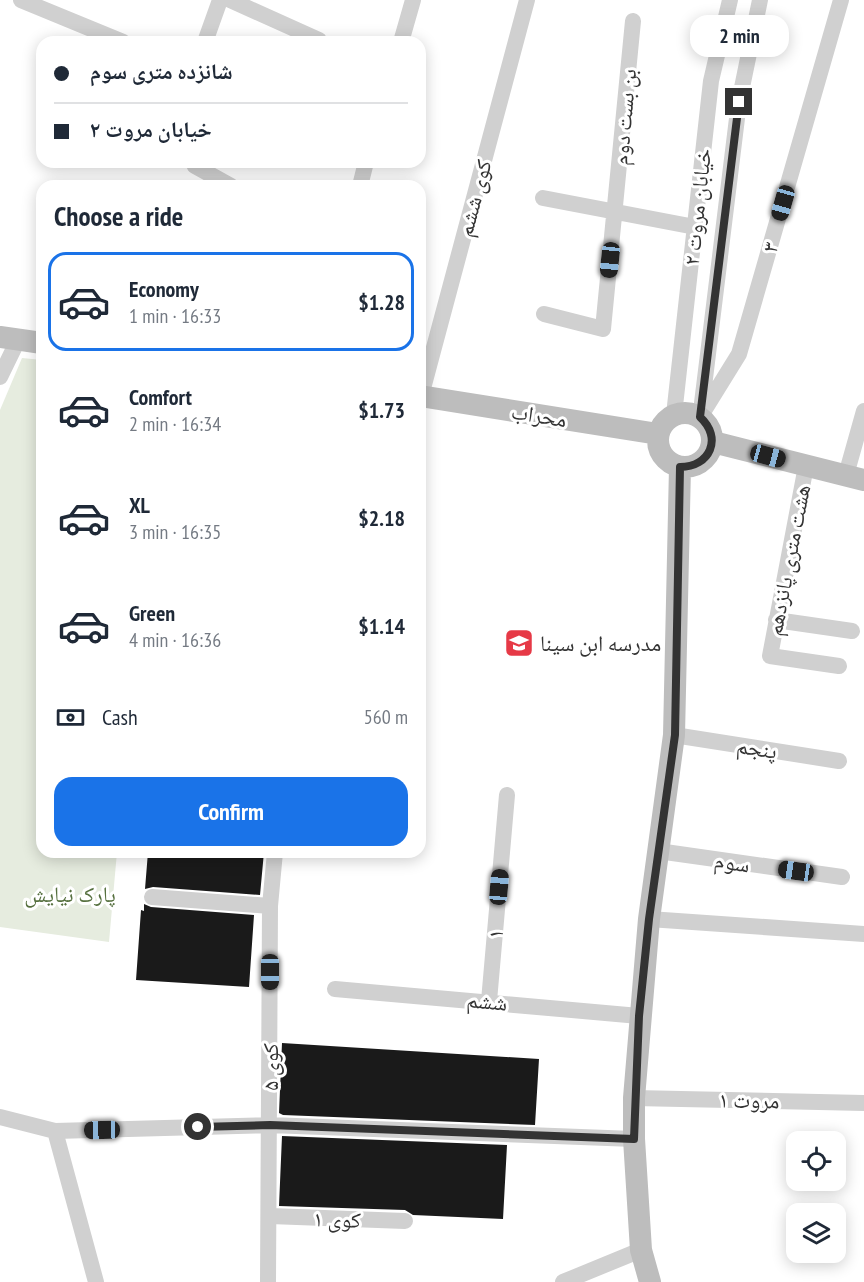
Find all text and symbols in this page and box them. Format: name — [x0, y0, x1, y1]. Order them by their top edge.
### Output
callout: 2 min — [690, 15, 789, 57]
text: 2 min — [719, 23, 760, 49]
text: شانزده متری سوم — [90, 57, 233, 85]
street label: بن بست دوم — [606, 67, 643, 167]
route end — [725, 88, 752, 115]
text: خیابان مروت ۲ — [90, 115, 212, 143]
street label: خیابان مروت ۲ — [677, 147, 717, 267]
street label: کوی ششم — [450, 157, 499, 240]
car — [769, 183, 797, 223]
text: Choose a ride — [54, 199, 183, 233]
street label: ۳ — [755, 238, 785, 256]
car — [599, 241, 621, 279]
icon: car — [57, 275, 111, 329]
text: Economy — [129, 275, 199, 303]
text: $1.28 — [358, 288, 405, 316]
text: 1 min · 16:33 — [129, 303, 221, 329]
icon: car — [57, 383, 111, 437]
text: Comfort — [129, 383, 192, 411]
text: $1.73 — [358, 396, 405, 424]
street label: محراب — [509, 397, 569, 433]
text: 2 min · 16:34 — [129, 411, 221, 437]
car — [748, 443, 788, 469]
street label: هشت متری پانزدهم — [760, 482, 817, 638]
icon: car — [57, 491, 111, 545]
text: XL — [129, 491, 150, 519]
text: $2.18 — [358, 504, 405, 532]
text: 3 min · 16:35 — [129, 519, 221, 545]
icon: car — [57, 599, 111, 653]
text: Green — [129, 599, 175, 627]
text: $1.14 — [358, 612, 405, 640]
text: 4 min · 16:36 — [129, 627, 221, 653]
school or university icon: مدرسه ابن سینا — [503, 627, 535, 659]
place label: مدرسه ابن سینا — [540, 629, 661, 657]
icon: cash — [54, 701, 87, 734]
text: Cash — [102, 703, 138, 731]
text: 560 m — [364, 704, 408, 730]
street label: پنجم — [735, 731, 779, 766]
button: Confirm — [54, 777, 408, 846]
street label: سوم — [712, 846, 752, 879]
car — [777, 860, 815, 882]
car — [488, 868, 510, 906]
park label: پارک نیایش — [24, 880, 116, 908]
street label: ۱ — [481, 928, 509, 940]
car — [261, 954, 279, 990]
street label: ششم — [465, 985, 508, 1018]
street label: کوی ۵ — [256, 1043, 284, 1091]
street label: مروت ۱ — [718, 1085, 780, 1115]
route start — [184, 1113, 211, 1140]
car — [84, 1121, 120, 1139]
map controls — [786, 1131, 846, 1263]
button: locate — [786, 1131, 846, 1191]
button: layers — [786, 1203, 846, 1263]
street label: کوی ۱ — [313, 1204, 361, 1234]

